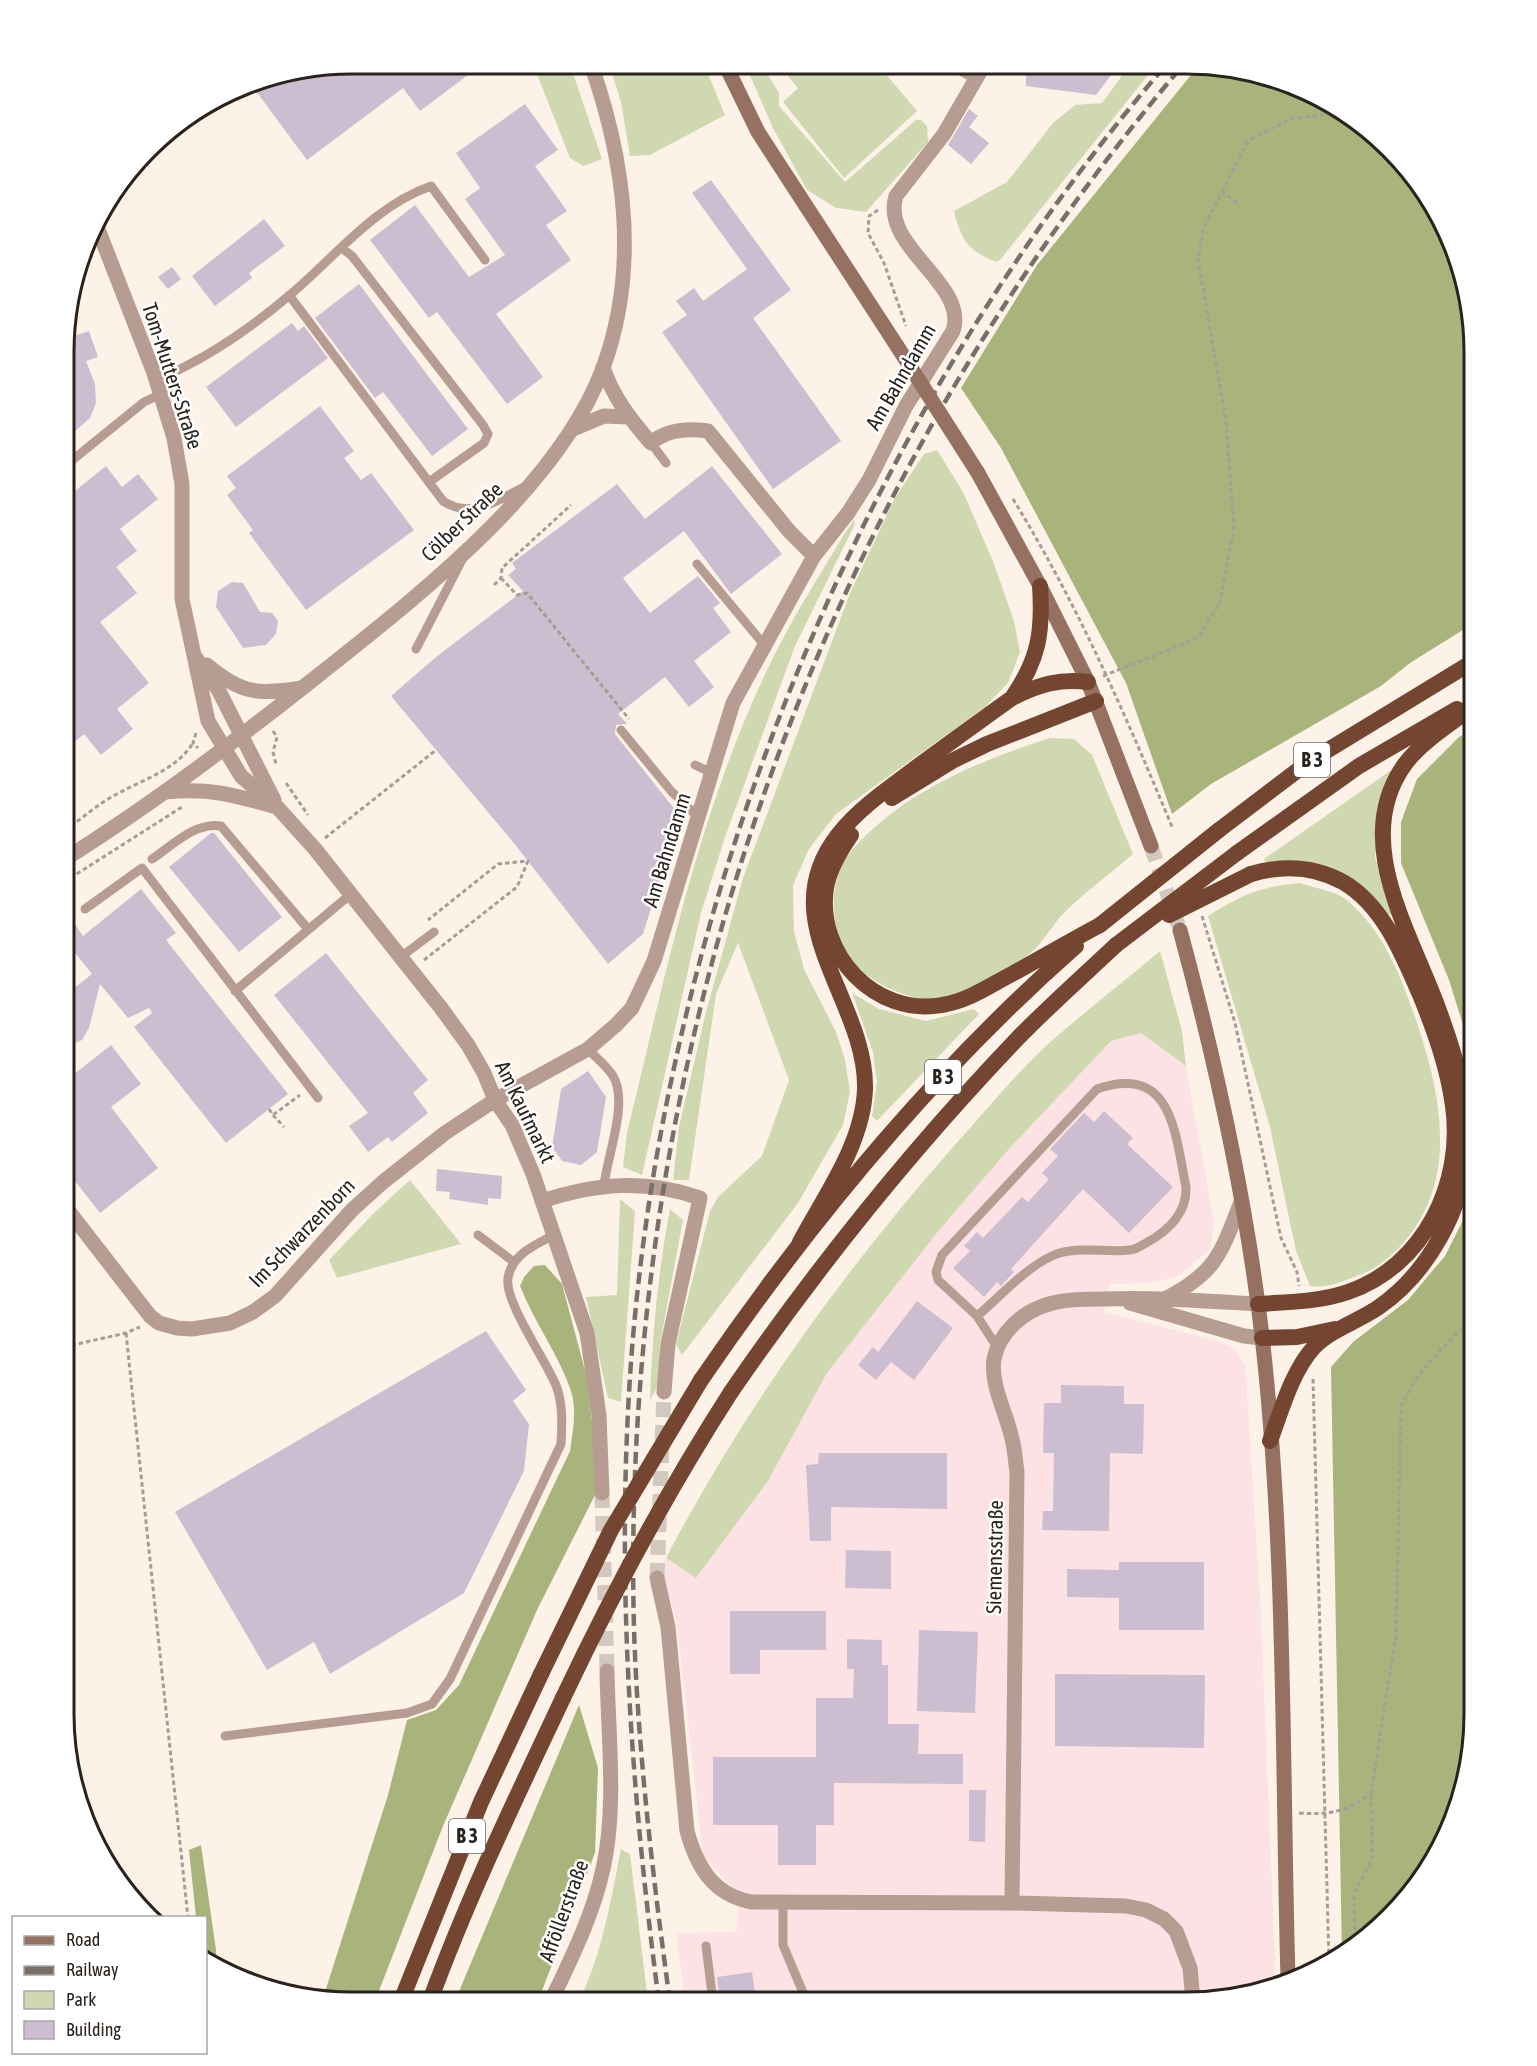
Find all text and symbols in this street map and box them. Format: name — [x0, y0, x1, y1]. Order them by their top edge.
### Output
street label: Tom-Mutters-Straße — [138, 299, 208, 452]
street label: Am Bahndamm — [860, 319, 940, 434]
street label: Cölber Straße — [416, 477, 507, 566]
road number: B 3 — [1294, 743, 1330, 777]
street label: Am Bahndamm — [637, 790, 695, 910]
street label: Am Kaufmarkt — [491, 1057, 561, 1166]
road number: B 3 — [925, 1060, 961, 1094]
street label: Im Schwarzenborn — [243, 1173, 359, 1292]
street label: Siemensstraße — [981, 1500, 1007, 1614]
road number: B 3 — [449, 1819, 485, 1853]
street label: Afföllerstraße — [534, 1856, 593, 1965]
legend — [12, 1916, 207, 2054]
text: Road — [66, 1929, 100, 1950]
text: Railway — [66, 1959, 118, 1980]
text: Park — [66, 1989, 96, 2010]
text: Building — [66, 2019, 121, 2040]

